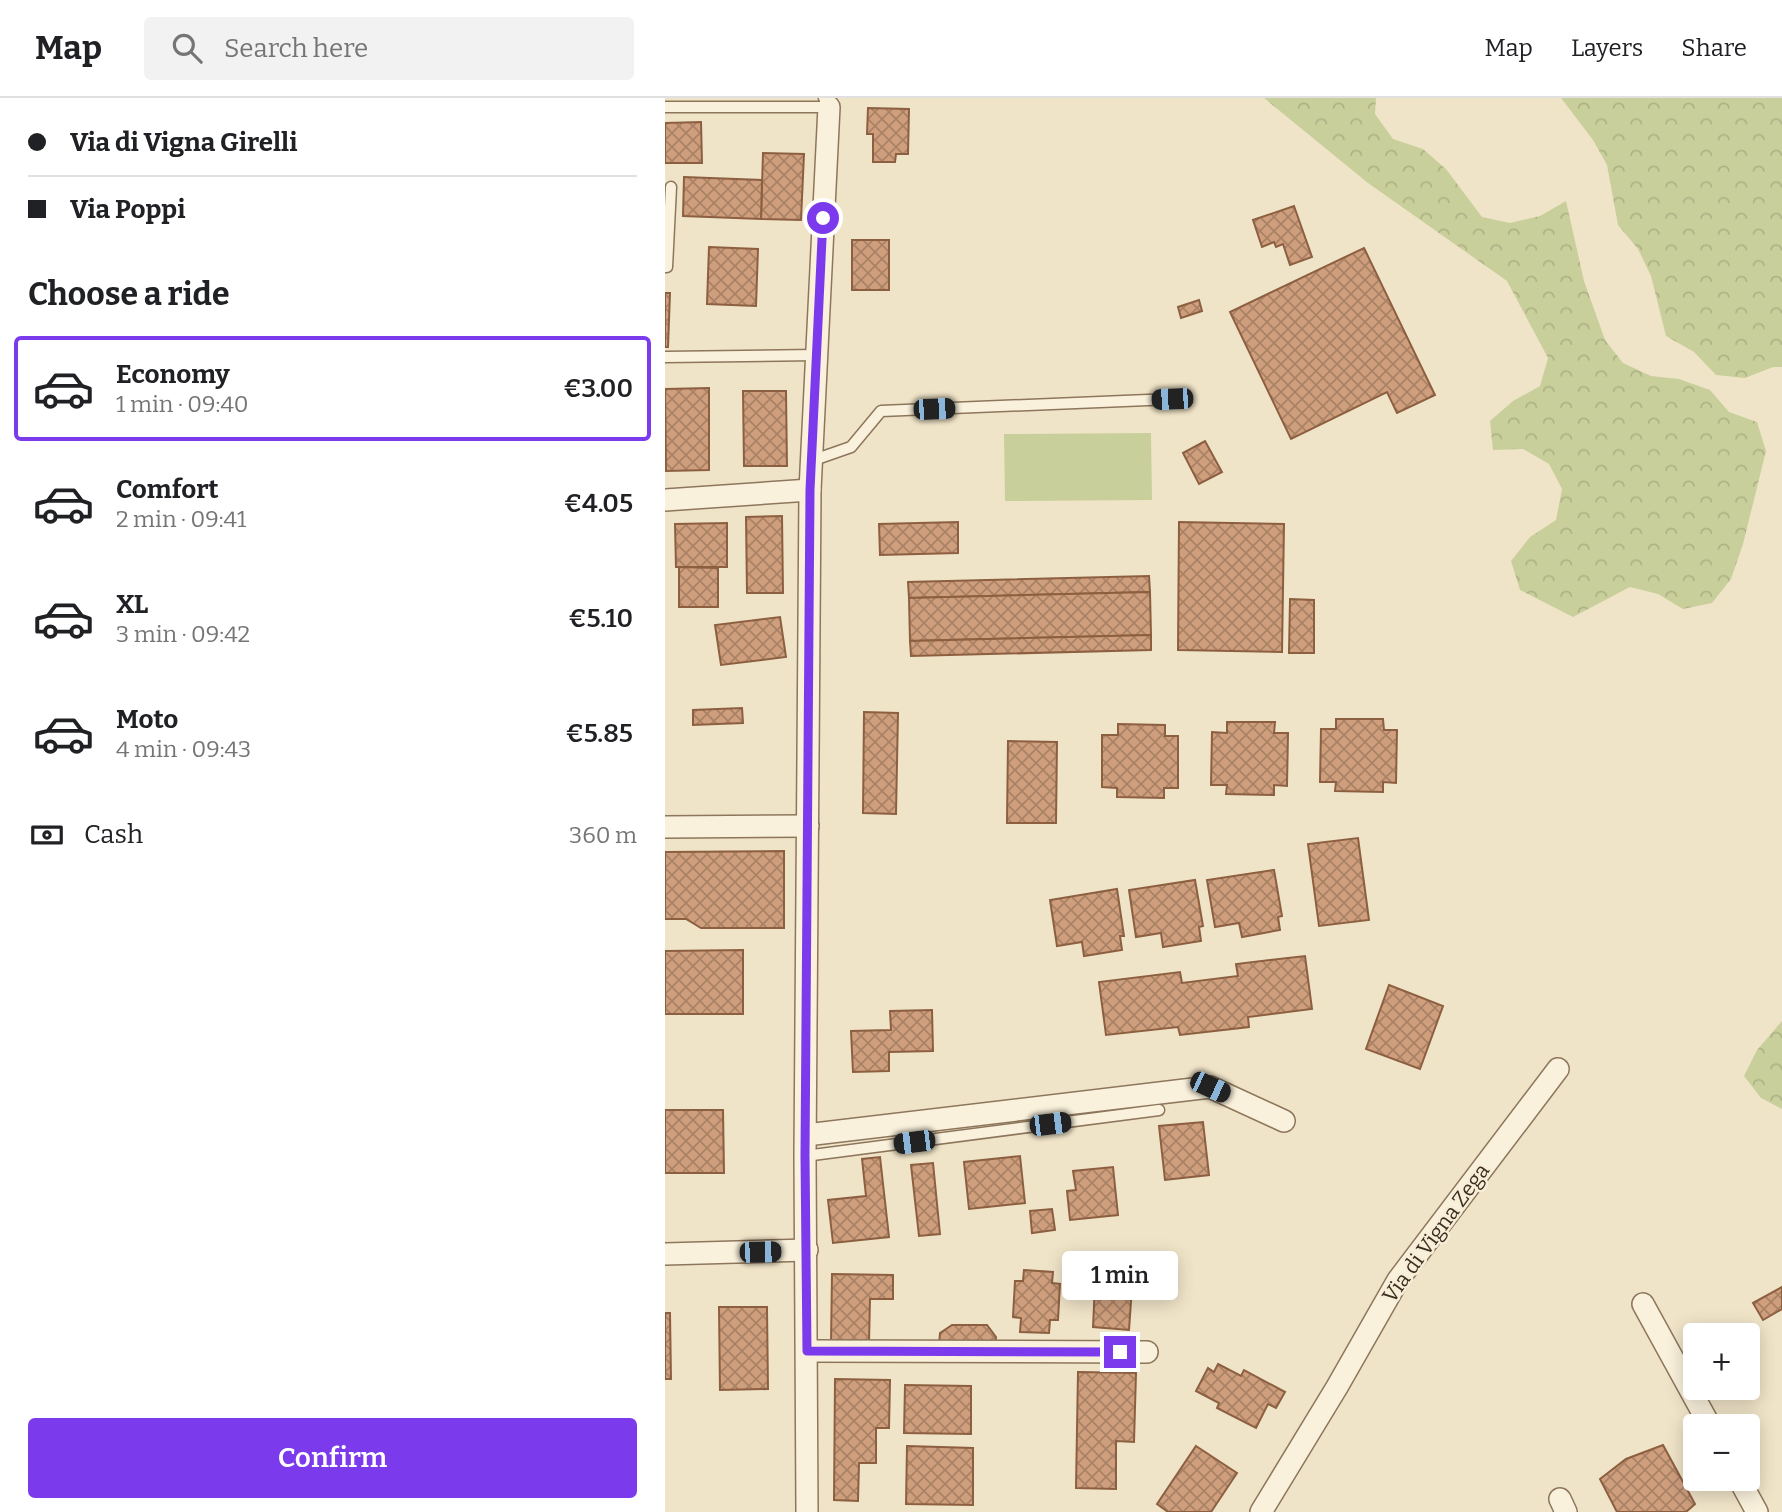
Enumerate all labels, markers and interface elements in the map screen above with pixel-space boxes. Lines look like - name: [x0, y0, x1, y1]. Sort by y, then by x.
- search box: [144, 17, 634, 80]
- text: Map: [35, 28, 102, 68]
- icon: search: [168, 29, 206, 67]
- text: Search here: [224, 33, 368, 64]
- text: Map: [1485, 34, 1533, 62]
- text: Layers: [1571, 34, 1643, 62]
- text: Share: [1681, 34, 1747, 62]
- text: Via di Vigna Girelli: [70, 127, 297, 158]
- text: Via Poppi: [70, 194, 185, 225]
- route start: [807, 202, 839, 234]
- text: Choose a ride: [28, 275, 229, 313]
- icon: car: [32, 357, 95, 420]
- text: Economy: [116, 359, 230, 390]
- text: €3.00: [563, 373, 633, 404]
- car: [1151, 388, 1194, 410]
- text: 1 min · 09:40: [116, 390, 249, 418]
- car: [913, 398, 956, 420]
- icon: car: [32, 472, 95, 535]
- text: Comfort: [116, 474, 219, 505]
- text: €4.05: [564, 488, 633, 519]
- text: 2 min · 09:41: [116, 505, 246, 533]
- icon: car: [32, 587, 95, 650]
- text: XL: [116, 589, 148, 620]
- text: €5.10: [568, 603, 633, 634]
- text: 3 min · 09:42: [116, 620, 250, 648]
- icon: car: [32, 702, 95, 765]
- text: Moto: [116, 704, 178, 735]
- text: €5.85: [566, 718, 633, 749]
- text: 4 min · 09:43: [116, 735, 251, 763]
- icon: cash: [28, 816, 66, 854]
- text: Cash: [84, 819, 143, 850]
- text: 360 m: [569, 821, 637, 849]
- car: [1187, 1069, 1234, 1105]
- car: [1028, 1111, 1073, 1137]
- car: [892, 1129, 937, 1155]
- street label: Via di Vigna Zega: [1377, 1158, 1496, 1308]
- car: [739, 1241, 782, 1263]
- callout: 1 min: [1062, 1250, 1178, 1300]
- text: 1 min: [1091, 1261, 1149, 1289]
- map controls: [1683, 1323, 1760, 1491]
- button: +: [1683, 1323, 1760, 1400]
- route end: [1104, 1336, 1136, 1368]
- button: −: [1683, 1414, 1760, 1491]
- button: Confirm: [28, 1418, 637, 1498]

